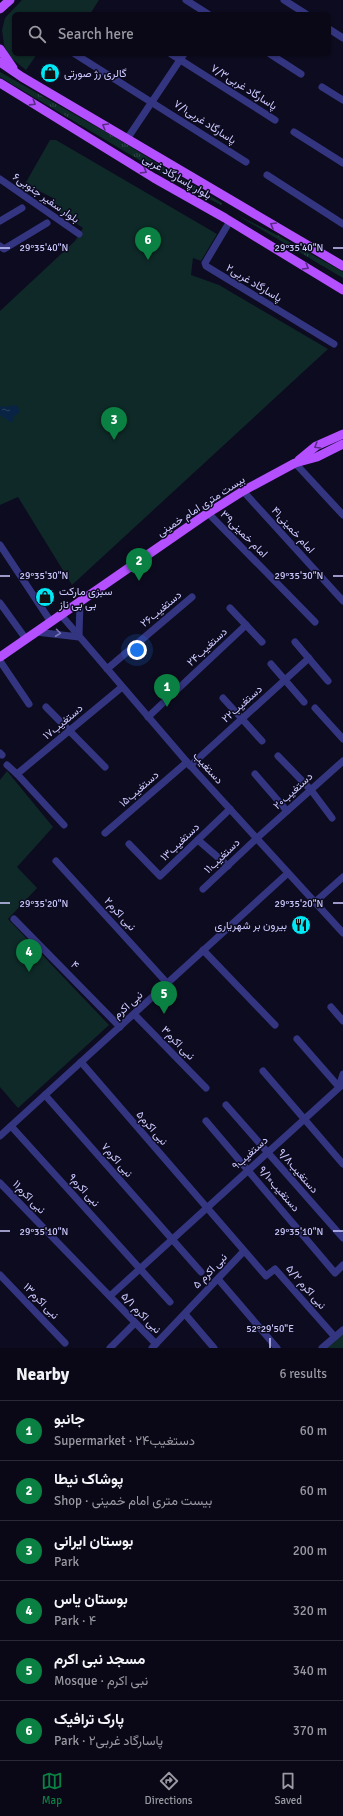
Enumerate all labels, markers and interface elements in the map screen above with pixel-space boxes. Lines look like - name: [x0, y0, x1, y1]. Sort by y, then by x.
- search box: [12, 12, 331, 56]
- icon: search: [26, 23, 48, 45]
- text: Search here: [58, 25, 134, 43]
- street label: پاسارگاد غربی۷/۳: [208, 61, 279, 113]
- shop icon: گالری رژ صورتی: [39, 62, 61, 84]
- place label: گالری رژ صورتی: [64, 67, 127, 80]
- street label: پاسارگاد غربی۷/۱: [171, 97, 239, 148]
- one-way arrow: [29, 99, 36, 106]
- one-way arrow: [102, 123, 109, 130]
- street label: بلوار پاسارگاد غربی: [140, 152, 214, 203]
- one-way arrow: [140, 167, 147, 174]
- street label: بلوار سفیر جنوبی۶: [10, 170, 82, 226]
- one-way arrow: [270, 223, 277, 230]
- pin: 6: [135, 227, 161, 260]
- text: 29°35'40"N: [20, 242, 68, 254]
- text: 29°35'40"N: [275, 242, 323, 254]
- street label: پاسارگاد غربی۲: [223, 261, 284, 306]
- one-way arrow: [302, 263, 309, 270]
- pin: 3: [101, 407, 127, 440]
- one-way arrow: [314, 442, 321, 449]
- street label: بیست متری امام خمینی: [155, 473, 248, 540]
- street label: امام خمینی۴۱: [268, 504, 317, 557]
- street label: امام خمینی۳۹: [217, 508, 270, 561]
- pin: 2: [126, 548, 152, 581]
- text: 29°35'30"N: [20, 570, 68, 582]
- text: 29°35'30"N: [275, 570, 323, 582]
- place label: سبزی مارکت بی بی ناز: [58, 585, 113, 611]
- shop icon: سبزی مارکت بی بی ناز: [34, 586, 56, 608]
- street label: دستغیب۲۶: [138, 588, 184, 630]
- street label: دستغیب۲۴: [184, 625, 230, 669]
- one-way arrow: [55, 629, 61, 638]
- your location: [127, 640, 147, 660]
- pin: 1: [154, 674, 180, 707]
- street label: دستغیب۲۲: [219, 682, 265, 726]
- street label: دستغیب۱۷: [40, 702, 86, 742]
- street label: دستغیب: [190, 749, 226, 787]
- street label: دستغیب۱۵: [117, 768, 161, 810]
- street label: دستغیب۲۰: [271, 770, 315, 812]
- street label: دستغیب۱۳: [158, 820, 202, 864]
- street label: دستغیب۱۱: [201, 836, 243, 876]
- street label: نبی اکرم۲: [101, 895, 138, 934]
- text: 29°35'20"N: [20, 898, 68, 910]
- text: 29°35'20"N: [275, 898, 323, 910]
- restaurant icon: بیرون بر شهریاری: [290, 914, 312, 936]
- place label: بیرون بر شهریاری: [214, 919, 287, 932]
- pin: 4: [16, 939, 42, 972]
- street label: ۴: [68, 958, 82, 972]
- pin: 5: [151, 981, 177, 1014]
- street label: نبی اکرم: [111, 988, 146, 1022]
- street label: نبی اکرم۳: [158, 1023, 197, 1063]
- street label: نبی اکرم۵: [133, 1108, 170, 1149]
- street label: دستغیب۹: [229, 1134, 271, 1172]
- street label: نبی اکرم۷: [98, 1140, 135, 1181]
- street label: دستغیب۹/۸: [275, 1146, 321, 1196]
- street label: دستغیب۹/۱۰: [256, 1164, 302, 1214]
- street label: نبی اکرم۹: [65, 1171, 102, 1210]
- street label: نبی اکرم۱۱: [9, 1178, 48, 1217]
- text: 29°35'10"N: [20, 1226, 68, 1238]
- text: 29°35'10"N: [275, 1226, 323, 1238]
- street label: نبی اکرم ۵: [190, 1251, 231, 1292]
- street label: نبی اکرم ۵/۲: [283, 1262, 329, 1312]
- street label: نبی اکرم۱۳: [20, 1280, 61, 1323]
- street label: نبی اکرم ۵/۱: [118, 1290, 164, 1337]
- text: 52°29'50"E: [246, 1323, 294, 1335]
- text: Nearby: [16, 1364, 69, 1385]
- text: 6 results: [279, 1366, 327, 1382]
- text: جانبو: [54, 1410, 85, 1428]
- text: 1: [25, 1423, 33, 1439]
- text: 60 m: [300, 1423, 327, 1439]
- text: Supermarket · دستغیب۲۴: [54, 1433, 195, 1449]
- text: پوشاک نیطا: [54, 1470, 123, 1488]
- text: 2: [25, 1483, 33, 1499]
- text: 60 m: [300, 1483, 327, 1499]
- text: Shop · بیست متری امام خمینی: [54, 1493, 212, 1509]
- text: بوستان ایرانی: [54, 1532, 133, 1550]
- text: 3: [25, 1543, 33, 1559]
- text: 200 m: [293, 1543, 327, 1559]
- text: Park: [54, 1554, 79, 1570]
- text: بوستان یاس: [54, 1590, 128, 1608]
- text: 4: [25, 1603, 33, 1619]
- text: 320 m: [293, 1603, 327, 1619]
- text: Park · ۴: [54, 1613, 96, 1629]
- text: مسجد نبی اکرم: [54, 1650, 145, 1668]
- text: 5: [25, 1663, 33, 1679]
- text: 340 m: [293, 1663, 327, 1679]
- text: Mosque · نبی اکرم: [54, 1673, 148, 1689]
- text: پارک ترافیک: [54, 1710, 124, 1728]
- text: 6: [25, 1723, 33, 1739]
- text: 370 m: [293, 1723, 327, 1739]
- text: Park · پاسارگاد غربی۲: [54, 1733, 163, 1749]
- tab: Map: [41, 1770, 63, 1807]
- tab: Directions: [145, 1770, 193, 1807]
- tab: Saved: [274, 1770, 302, 1807]

